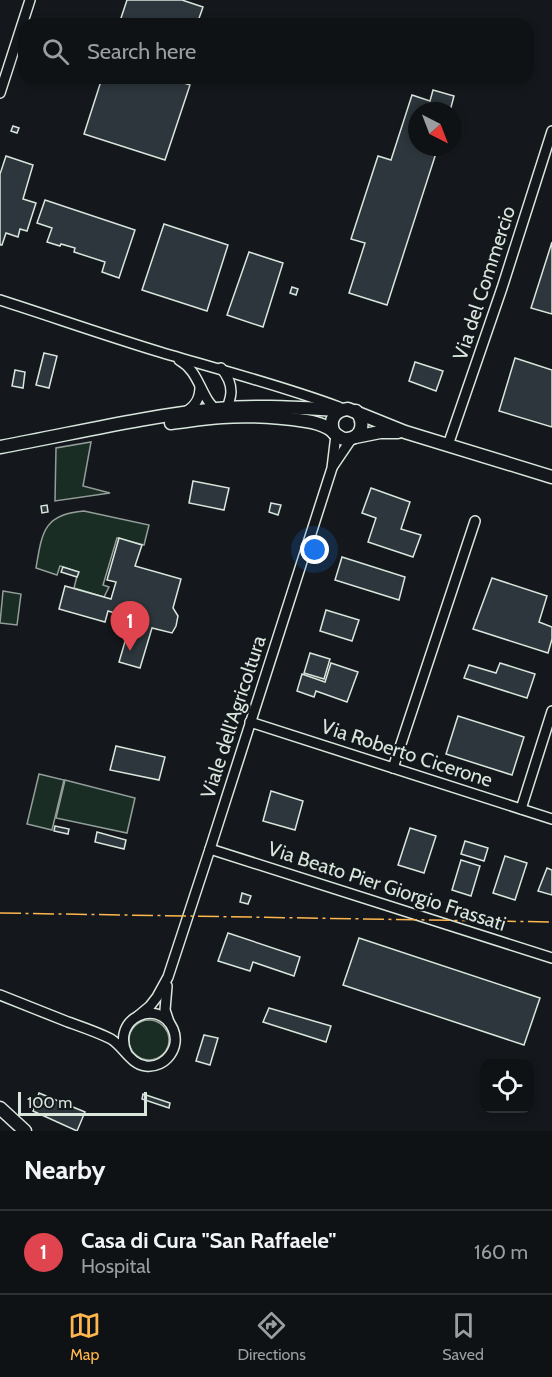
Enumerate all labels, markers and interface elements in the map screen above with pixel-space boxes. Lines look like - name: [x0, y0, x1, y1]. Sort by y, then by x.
- search box: [18, 18, 534, 84]
- icon: search: [39, 35, 72, 68]
- text: Search here: [87, 38, 196, 65]
- north arrow: [408, 102, 462, 156]
- street label: Via del Commercio: [448, 203, 520, 363]
- your location: [300, 535, 329, 564]
- pin: 1: [110, 602, 150, 651]
- street label: Viale dell'Agricoltura: [195, 632, 271, 801]
- street label: Via Roberto Cicerone: [318, 714, 496, 792]
- street label: Via Beato Pier Giorgio Frassati: [265, 836, 509, 936]
- map controls: [480, 1059, 534, 1113]
- button: locate: [480, 1059, 534, 1113]
- scale bar: [18, 1089, 147, 1116]
- text: 100 m: [27, 1093, 72, 1112]
- text: Nearby: [24, 1154, 105, 1186]
- text: Casa di Cura "San Raffaele": [81, 1227, 336, 1254]
- text: 1: [40, 1240, 47, 1264]
- text: 160 m: [474, 1240, 528, 1264]
- text: Hospital: [81, 1254, 151, 1278]
- tab: Map: [68, 1309, 101, 1364]
- tab: Directions: [238, 1309, 306, 1364]
- tab: Saved: [442, 1309, 484, 1364]

